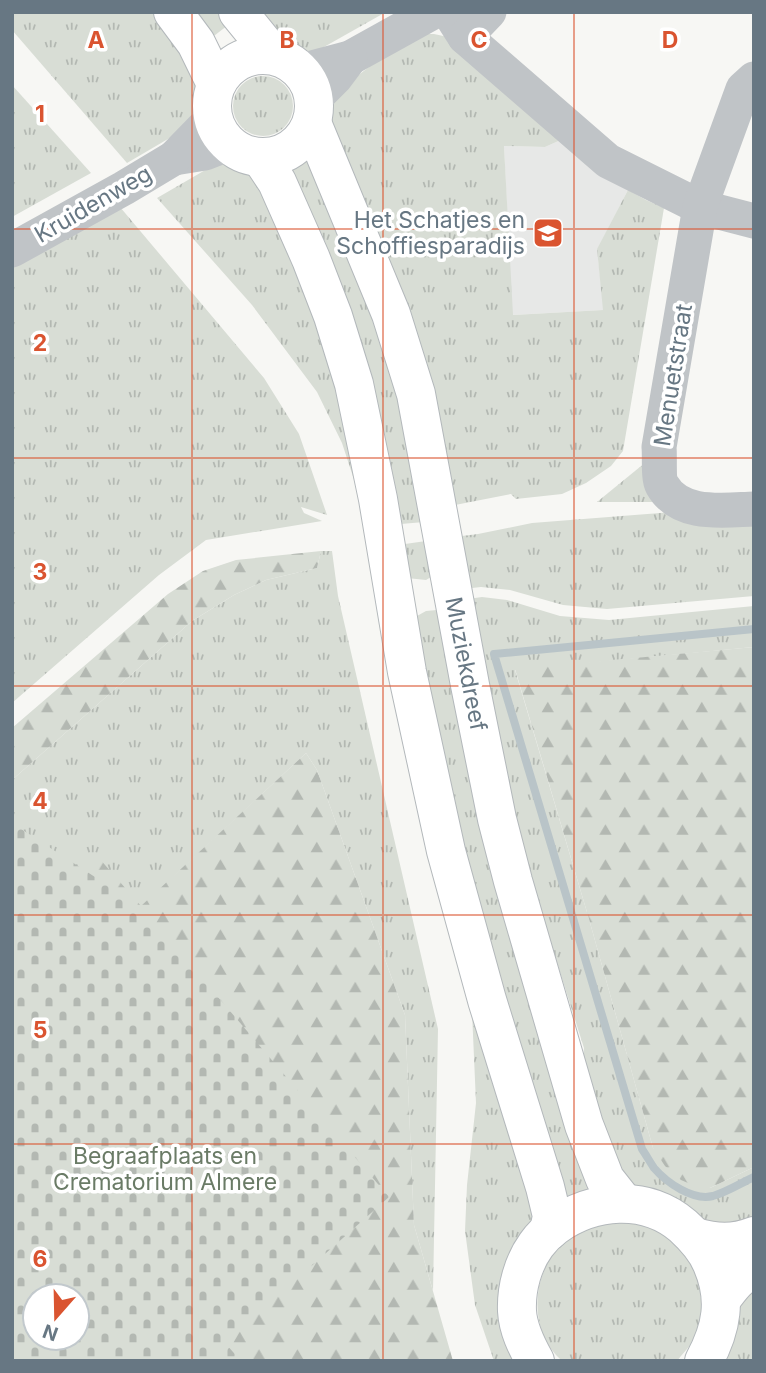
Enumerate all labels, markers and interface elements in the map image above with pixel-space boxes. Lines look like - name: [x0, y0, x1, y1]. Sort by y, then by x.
- text: A: [87, 26, 105, 54]
- text: B: [279, 26, 295, 54]
- text: C: [470, 26, 488, 54]
- text: D: [662, 26, 678, 54]
- text: 1: [35, 100, 45, 128]
- street label: Kruidenweg: [30, 159, 156, 249]
- place label: Het Schatjes en Schoffiesparadijs: [336, 206, 525, 260]
- school or university icon: Het Schatjes en Schoffiesparadijs: [531, 216, 565, 250]
- street label: Menuetstraat: [648, 301, 698, 448]
- text: 2: [33, 329, 47, 357]
- text: 3: [33, 558, 47, 586]
- street label: Muziekdreef: [439, 595, 493, 734]
- text: 4: [32, 787, 48, 815]
- text: 5: [33, 1016, 47, 1044]
- park label: Begraafplaats en Crematorium Almere: [53, 1142, 277, 1196]
- text: 6: [33, 1245, 47, 1273]
- north arrow: [21, 1282, 91, 1352]
- text: N: [40, 1319, 61, 1346]

